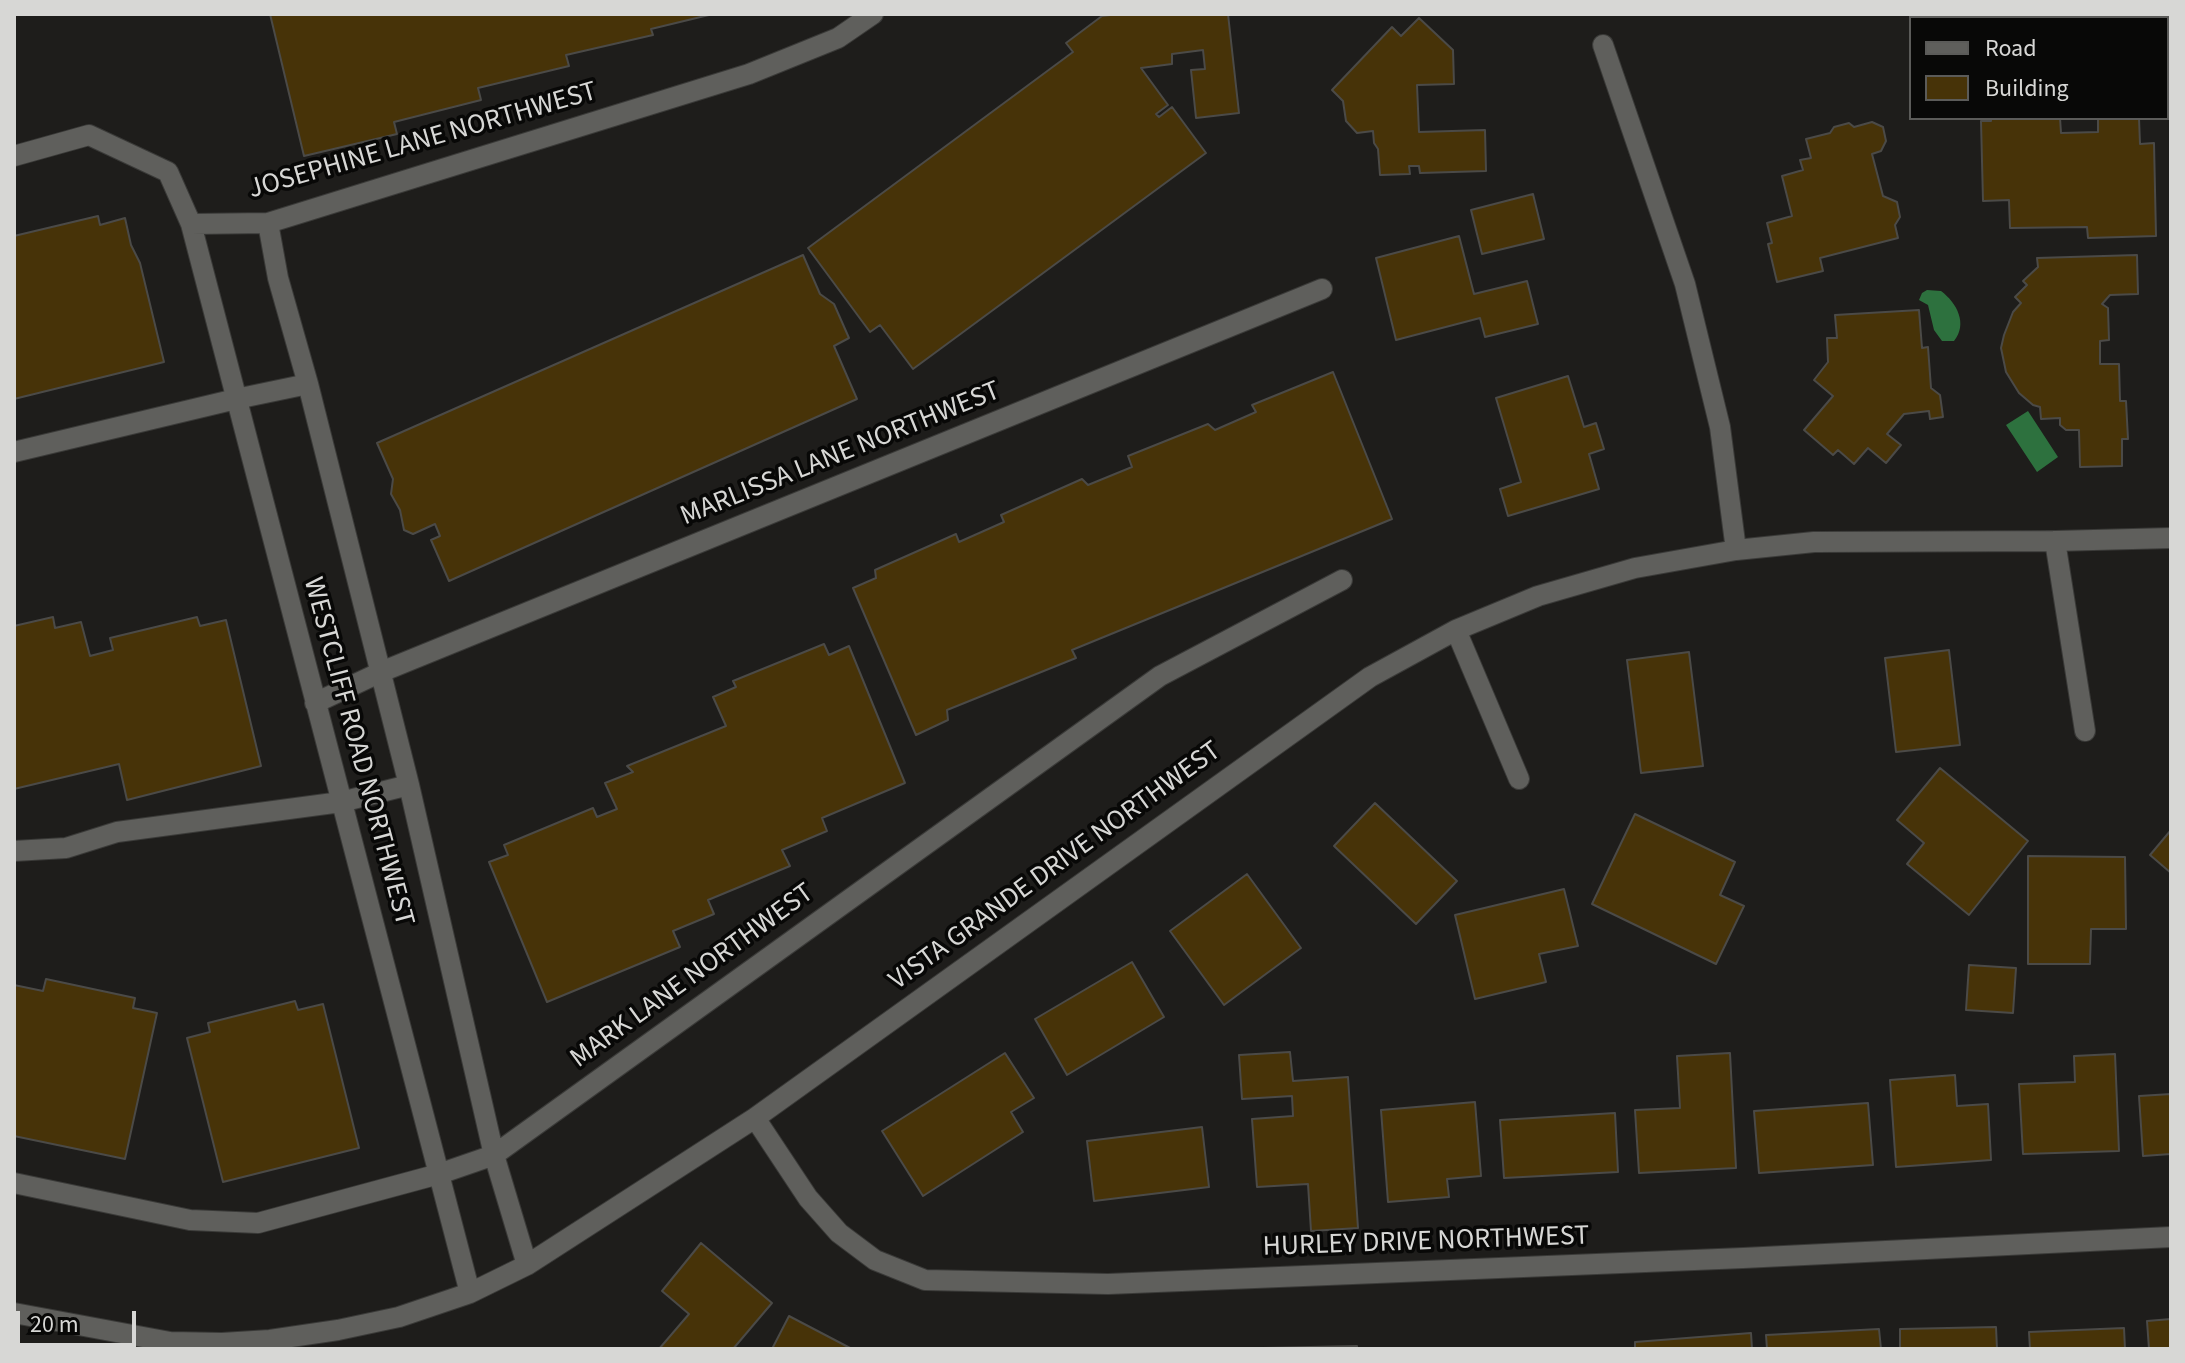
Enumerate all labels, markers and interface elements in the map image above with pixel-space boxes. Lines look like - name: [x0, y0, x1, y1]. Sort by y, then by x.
- legend: [1909, 16, 2169, 120]
- text: Road: [1985, 31, 2037, 66]
- text: Building: [1985, 71, 2069, 106]
- street label: JOSEPHINE LANE NORTHWEST: [245, 76, 601, 208]
- street label: MARLISSA LANE NORTHWEST: [676, 375, 1006, 535]
- street label: WESTCLIFF ROAD NORTHWEST: [294, 574, 420, 930]
- street label: VISTA GRANDE DRIVE NORTHWEST: [884, 735, 1228, 999]
- street label: MARK LANE NORTHWEST: [565, 877, 821, 1077]
- street label: HURLEY DRIVE NORTHWEST: [1262, 1221, 1590, 1265]
- scale bar: [20, 1295, 140, 1345]
- text: 20 m: [30, 1307, 79, 1342]

